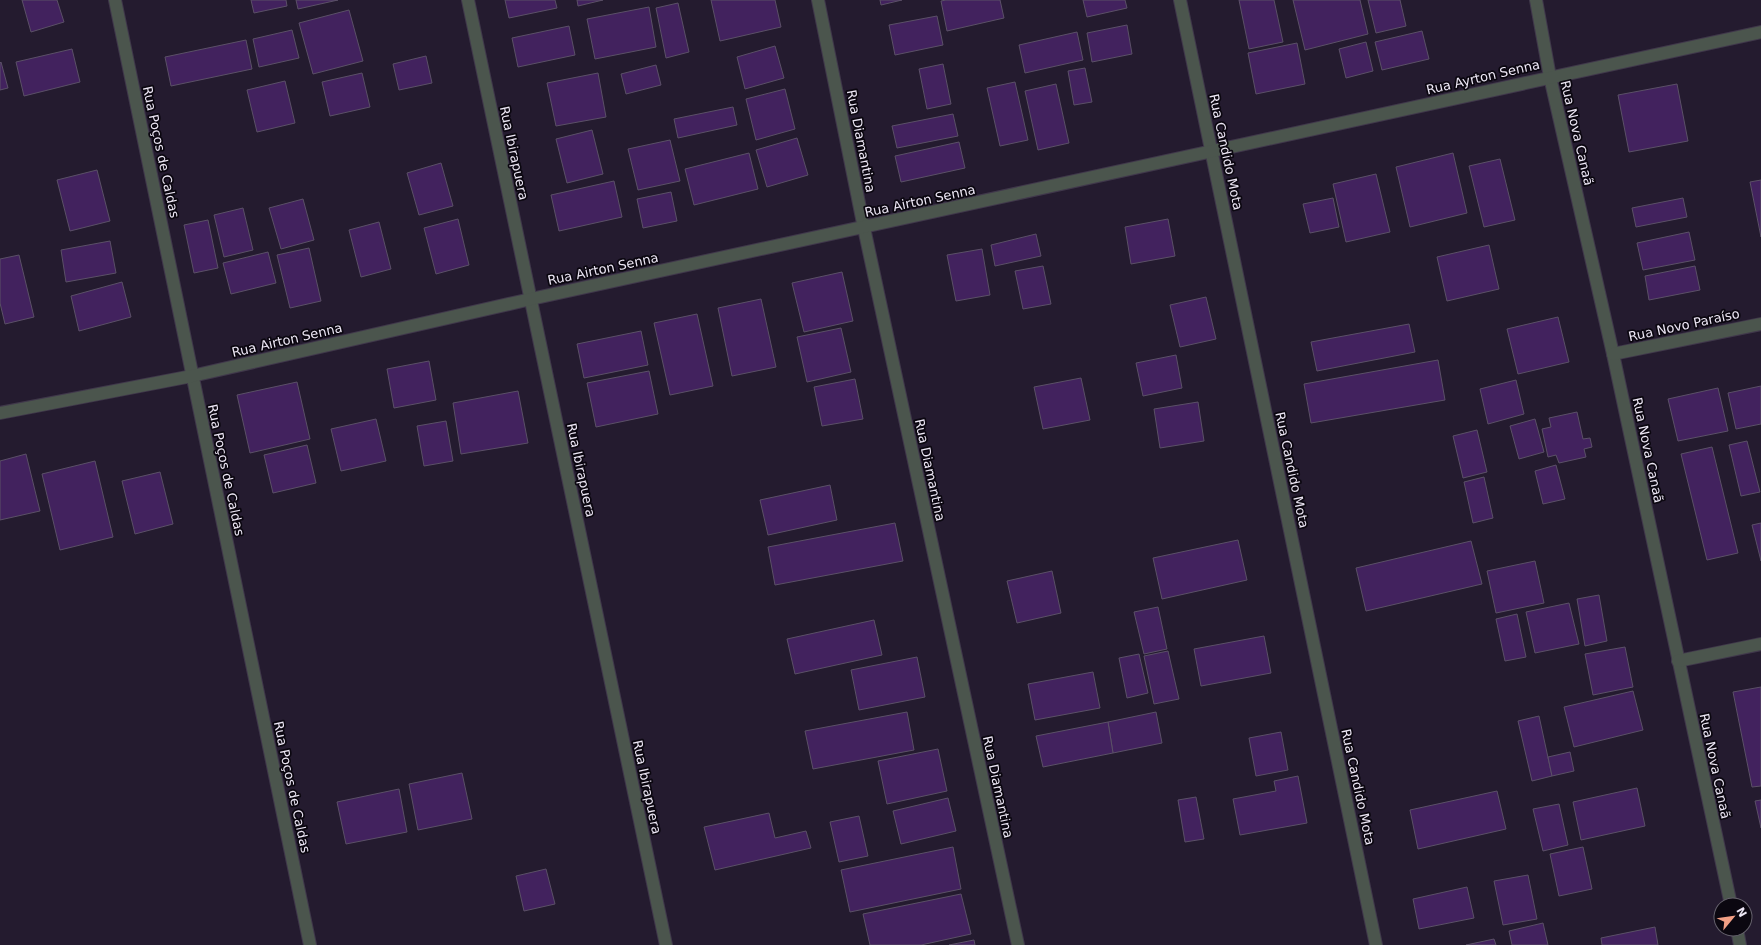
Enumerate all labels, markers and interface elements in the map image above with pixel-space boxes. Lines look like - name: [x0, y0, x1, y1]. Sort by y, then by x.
- street label: Rua Ayrton Senna: [1425, 57, 1541, 97]
- street label: Rua Nova Canaã: [1558, 79, 1596, 187]
- street label: Rua Poços de Caldas: [140, 85, 182, 219]
- street label: Rua Diamantina: [844, 88, 878, 194]
- street label: Rua Candido Mota: [1206, 92, 1246, 212]
- street label: Rua Ibirapuera: [497, 105, 531, 201]
- street label: Rua Airton Senna: [863, 182, 977, 220]
- street label: Rua Airton Senna: [546, 250, 660, 288]
- street label: Rua Novo Paraíso: [1627, 306, 1741, 344]
- street label: Rua Airton Senna: [230, 320, 344, 360]
- street label: Rua Nova Canaã: [1629, 396, 1667, 504]
- street label: Rua Poços de Caldas: [205, 403, 247, 537]
- street label: Rua Candido Mota: [1272, 410, 1312, 530]
- street label: Rua Diamantina: [912, 417, 948, 523]
- street label: Rua Ibirapuera: [564, 422, 598, 518]
- street label: Rua Nova Canaã: [1696, 712, 1734, 820]
- street label: Rua Poços de Caldas: [271, 720, 313, 854]
- street label: Rua Candido Mota: [1338, 727, 1378, 847]
- street label: Rua Diamantina: [980, 734, 1016, 840]
- street label: Rua Ibirapuera: [630, 739, 664, 835]
- north arrow: [1713, 897, 1753, 937]
- text: N: [1733, 905, 1749, 920]

